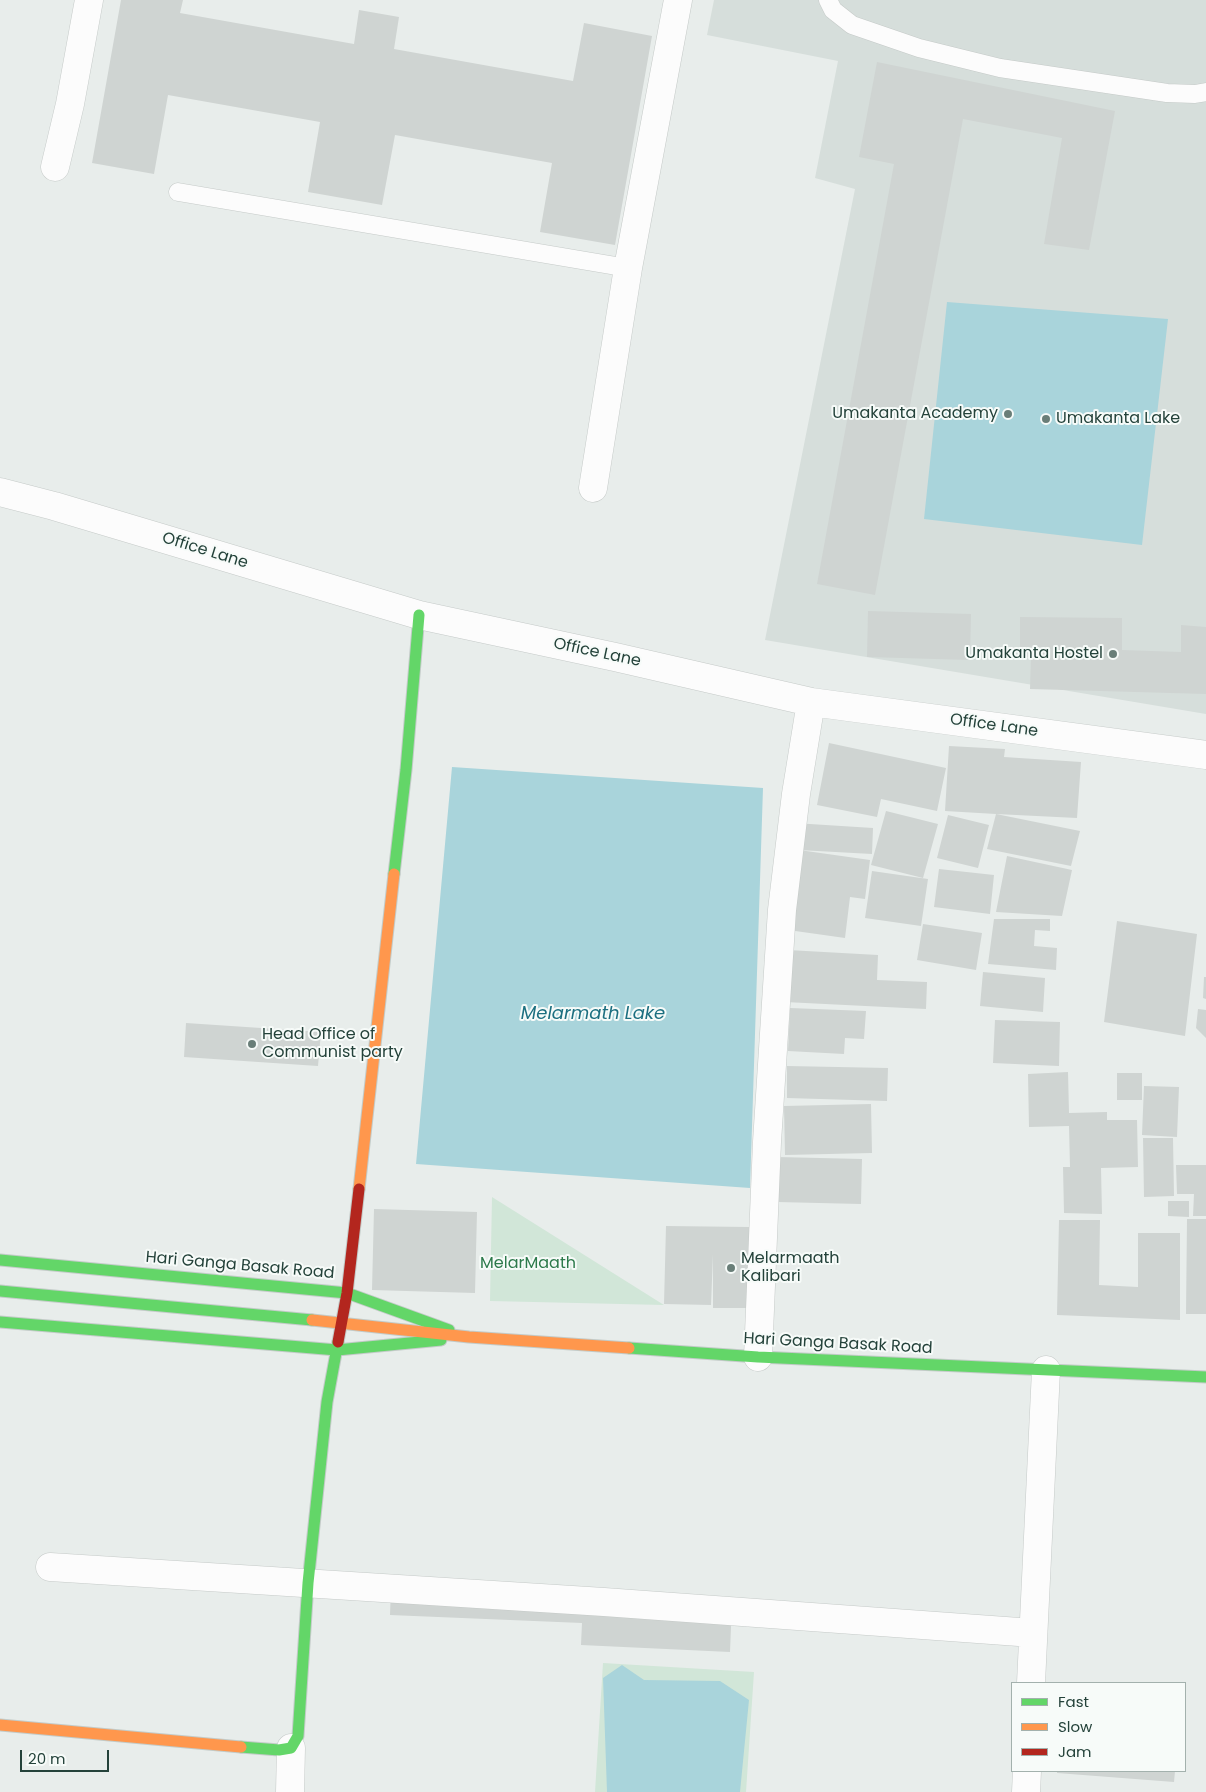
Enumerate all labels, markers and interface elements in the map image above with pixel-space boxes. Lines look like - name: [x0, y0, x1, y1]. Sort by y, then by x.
- place label: Umakanta Academy: [832, 404, 998, 424]
- marker: Umakanta Academy: [1002, 408, 1014, 420]
- place label: Umakanta Lake: [1056, 409, 1180, 429]
- marker: Umakanta Lake: [1040, 413, 1052, 425]
- street label: Office Lane: [160, 529, 250, 573]
- street label: Office Lane: [552, 634, 642, 672]
- place label: Umakanta Hostel: [965, 644, 1103, 664]
- marker: Umakanta Hostel: [1107, 648, 1119, 660]
- street label: Office Lane: [949, 710, 1039, 742]
- water label: Melarmath Lake: [521, 1003, 665, 1025]
- place label: Head Office of Communist party: [262, 1025, 403, 1063]
- marker: Head Office of Communist party: [246, 1038, 258, 1050]
- street label: Hari Ganga Basak Road: [145, 1248, 335, 1284]
- place label: Melarmaath Kalibari: [741, 1249, 840, 1287]
- park label: MelarMaath: [480, 1254, 576, 1274]
- marker: Melarmaath Kalibari: [725, 1262, 737, 1274]
- street label: Hari Ganga Basak Road: [743, 1329, 933, 1359]
- legend: [1011, 1682, 1186, 1772]
- text: Fast: [1058, 1691, 1089, 1712]
- text: Slow: [1058, 1716, 1092, 1737]
- scale bar: [22, 1740, 111, 1772]
- text: Jam: [1058, 1741, 1092, 1762]
- text: 20 m: [28, 1748, 66, 1769]

